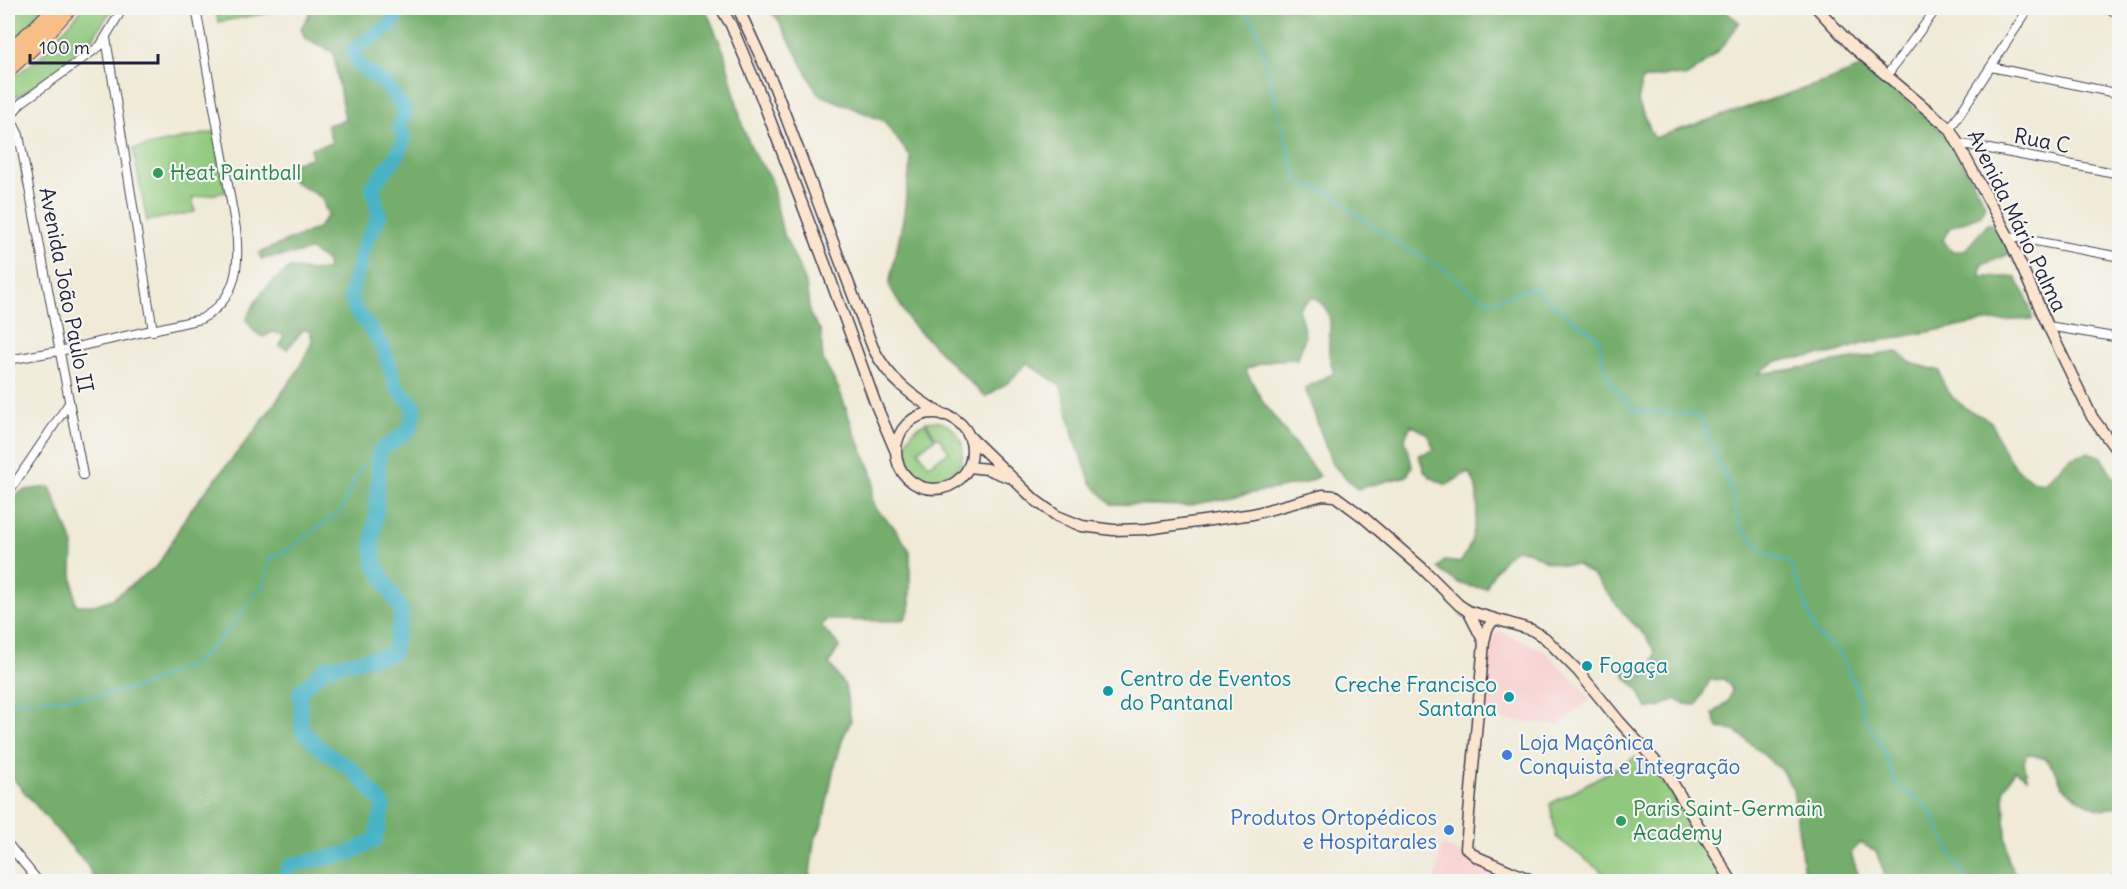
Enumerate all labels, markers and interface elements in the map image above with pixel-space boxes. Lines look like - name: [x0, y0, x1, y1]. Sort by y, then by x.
- scale bar: [30, 27, 158, 65]
- text: 100 m: [39, 36, 90, 59]
- street label: Rua C: [2012, 122, 2072, 159]
- street label: Avenida Mário Palma: [1962, 125, 2073, 316]
- place label: Heat Paintball: [170, 159, 301, 186]
- marker: Heat Paintball: [151, 166, 165, 180]
- street label: Avenida João Paulo II: [33, 185, 100, 395]
- place label: Fogaça: [1599, 652, 1668, 679]
- marker: Fogaça: [1580, 659, 1594, 673]
- place label: Centro de Eventos do Pantanal: [1120, 665, 1291, 716]
- place label: Creche Francisco Santana: [1334, 671, 1497, 722]
- marker: Centro de Eventos do Pantanal: [1101, 684, 1115, 698]
- marker: Creche Francisco Santana: [1502, 690, 1516, 704]
- place label: Loja Maçônica Conquista e Integração: [1519, 729, 1740, 780]
- marker: Loja Maçônica Conquista e Integração: [1500, 748, 1514, 762]
- place label: Paris Saint-Germain Academy: [1633, 795, 1823, 846]
- place label: Produtos Ortopédicos e Hospitarales: [1230, 804, 1437, 855]
- marker: Paris Saint-Germain Academy: [1614, 814, 1628, 828]
- marker: Produtos Ortopédicos e Hospitarales: [1442, 823, 1456, 837]

